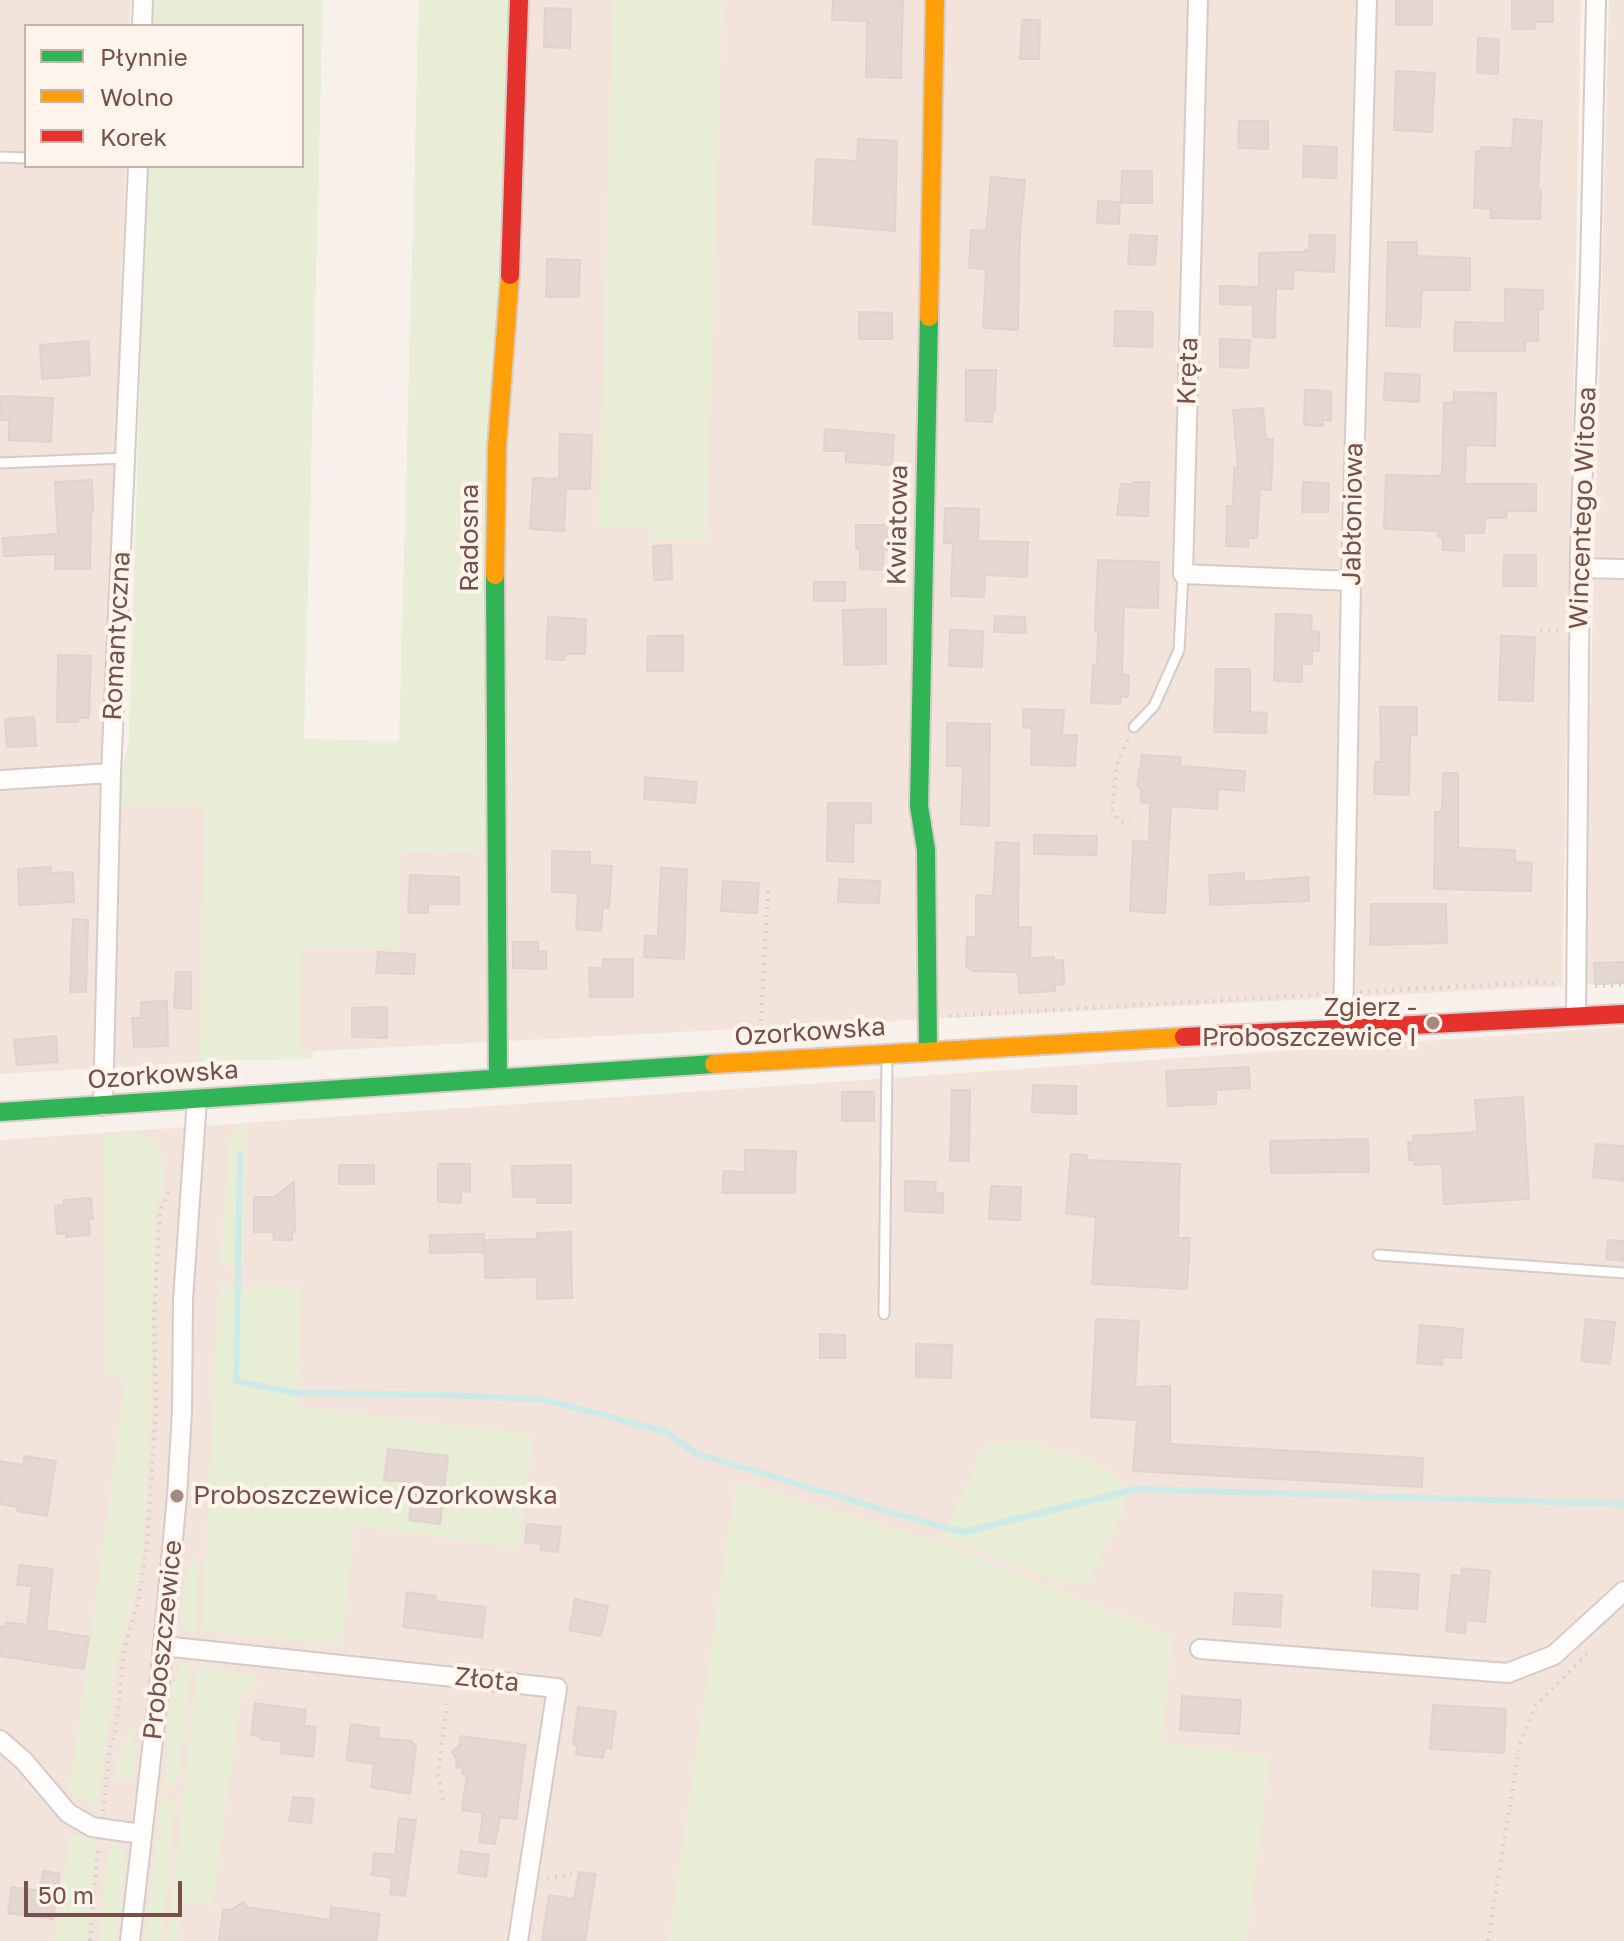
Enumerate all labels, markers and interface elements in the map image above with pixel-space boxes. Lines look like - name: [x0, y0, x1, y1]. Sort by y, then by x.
- legend: [24, 24, 304, 168]
- text: Płynnie: [100, 42, 188, 71]
- text: Wolno: [100, 82, 173, 111]
- text: Korek: [100, 122, 167, 151]
- street label: Kręta: [1171, 336, 1205, 406]
- street label: Wincentego Witosa: [1563, 386, 1603, 630]
- street label: Jabłoniowa: [1336, 442, 1370, 586]
- street label: Kwiatowa: [881, 464, 915, 586]
- street label: Radosna: [454, 484, 486, 592]
- street label: Romantyczna: [97, 551, 137, 721]
- place label: Zgierz - Proboszczewice I: [1202, 992, 1417, 1054]
- street label: Ozorkowska: [733, 1011, 887, 1053]
- marker: Zgierz - Proboszczewice I: [1424, 1014, 1442, 1032]
- street label: Ozorkowska: [86, 1054, 240, 1096]
- place label: Proboszczewice/Ozorkowska: [193, 1480, 558, 1512]
- marker: Proboszczewice/Ozorkowska: [168, 1487, 186, 1505]
- street label: Proboszczewice: [137, 1539, 189, 1741]
- street label: Złota: [453, 1661, 521, 1699]
- scale bar: [28, 1865, 186, 1915]
- text: 50 m: [38, 1880, 94, 1909]

